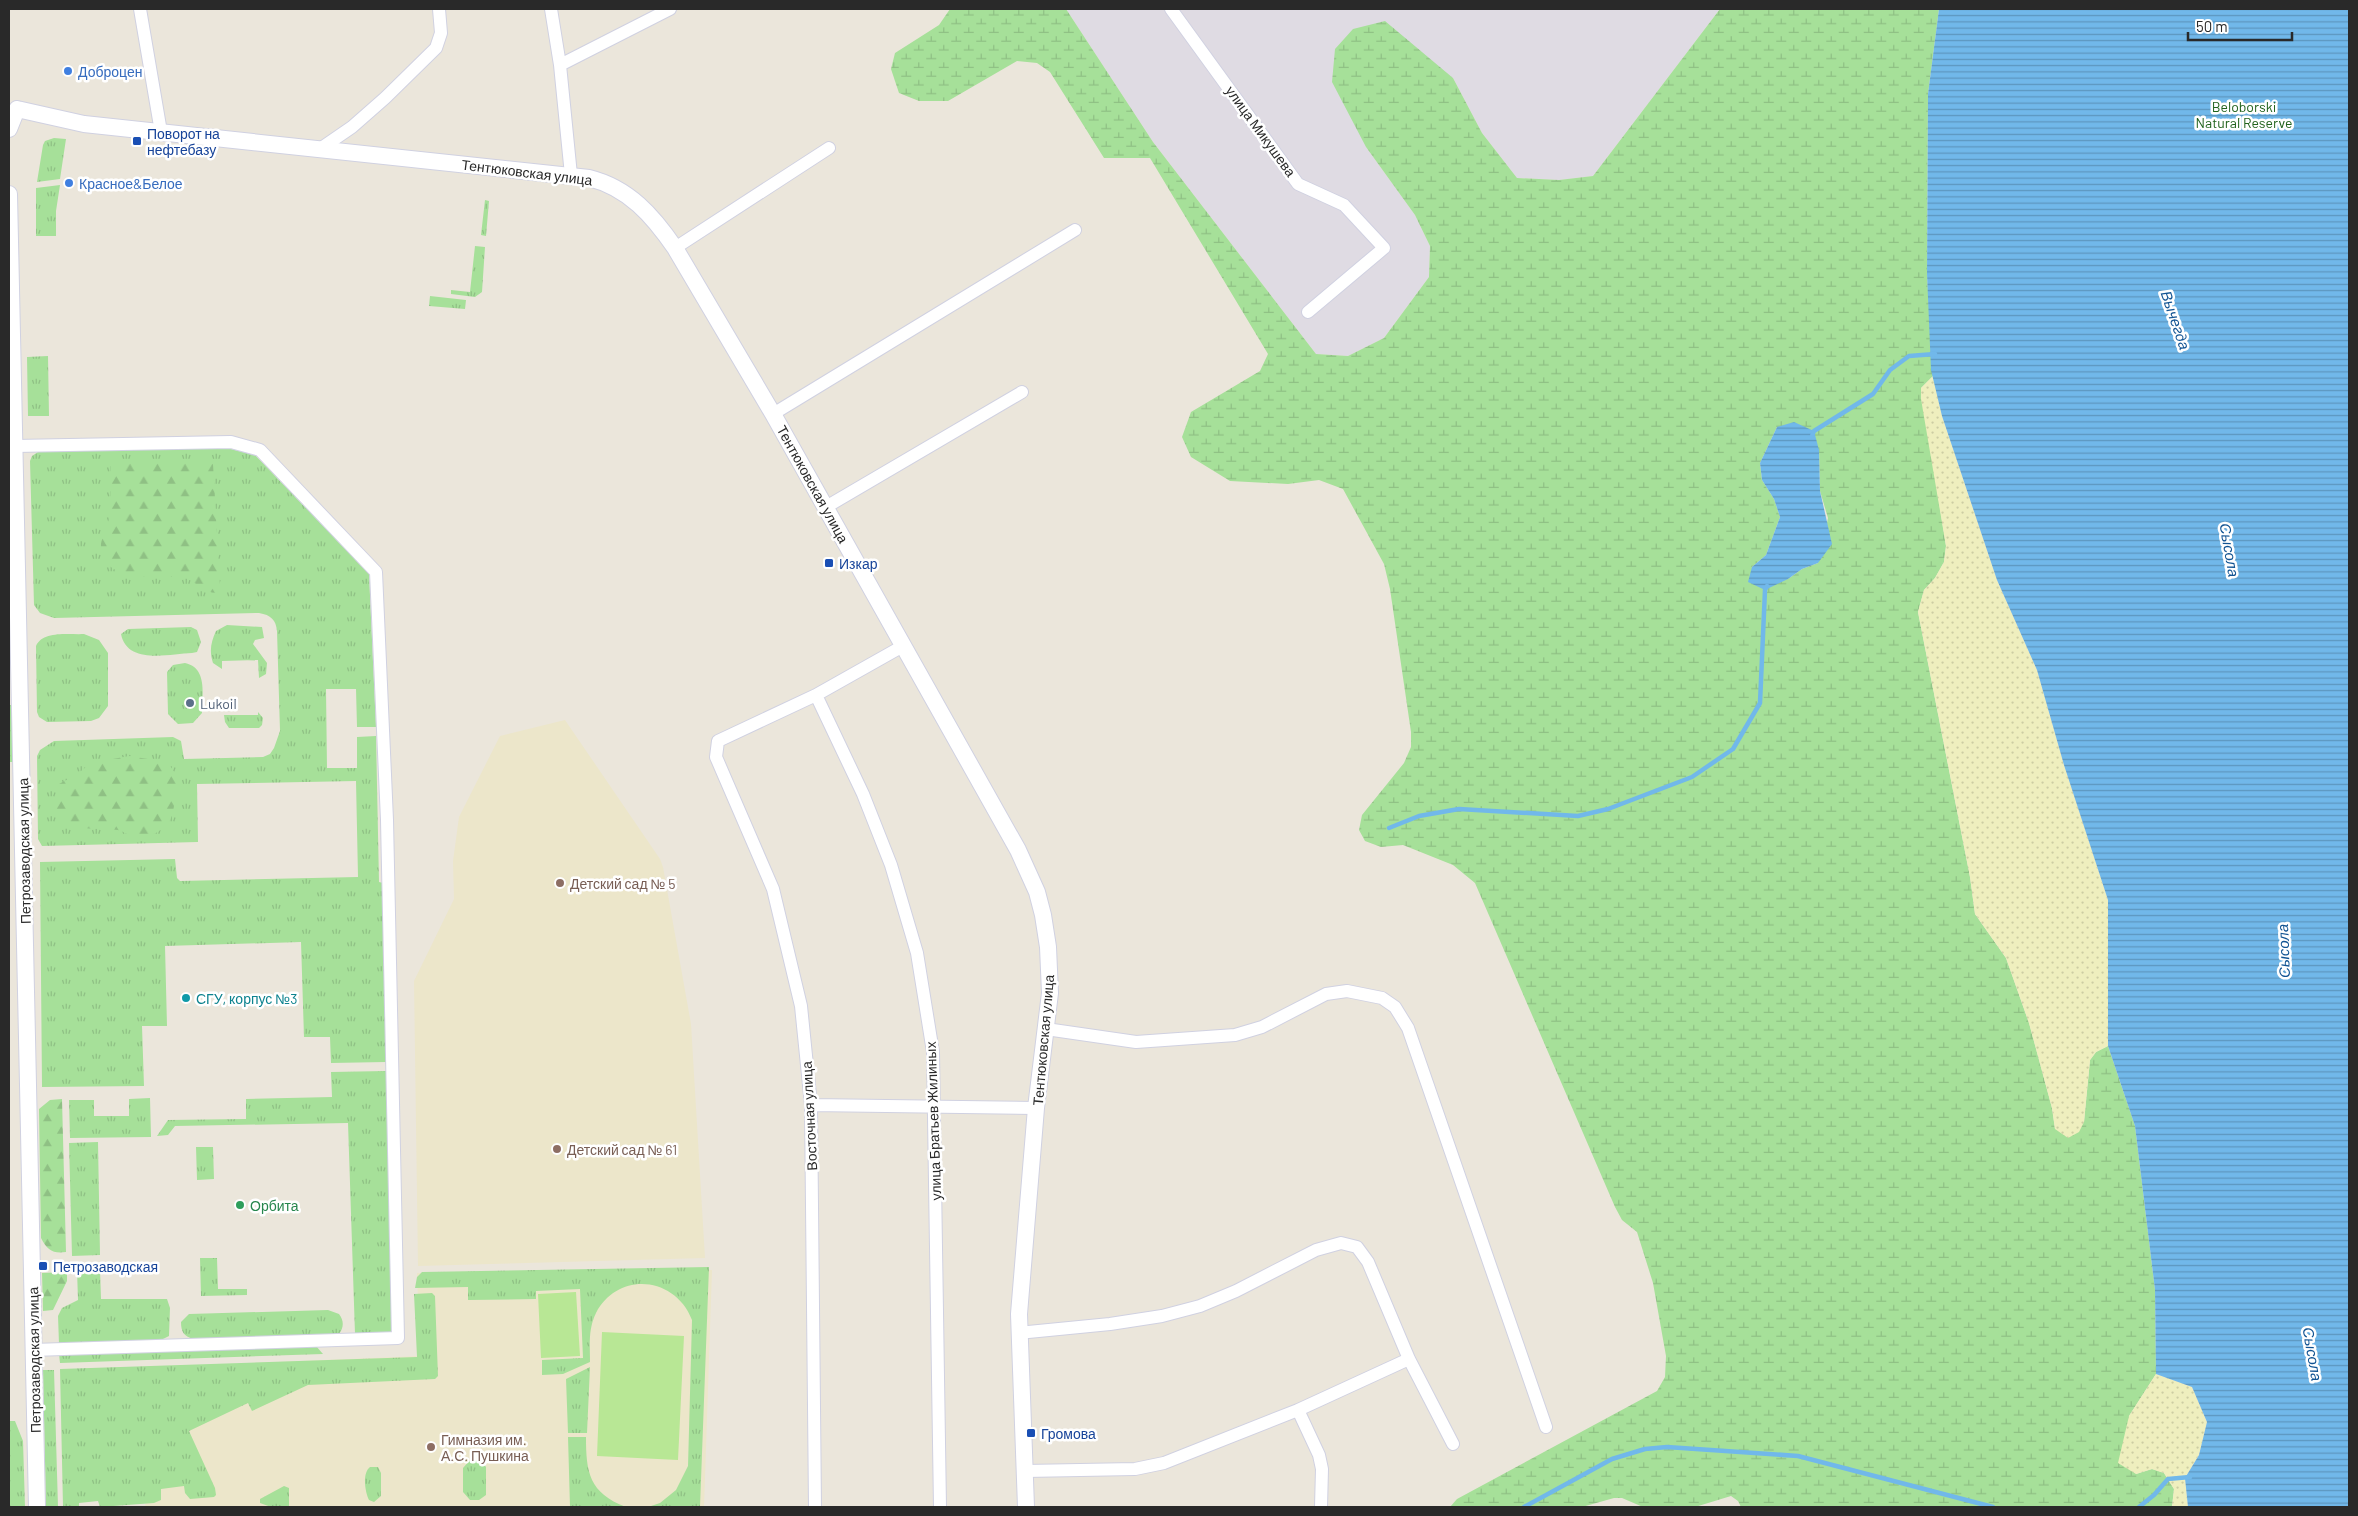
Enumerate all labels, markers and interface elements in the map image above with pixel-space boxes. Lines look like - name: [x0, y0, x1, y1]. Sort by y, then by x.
- scale bar: [2188, 10, 2292, 42]
- text: 50 m: [2196, 17, 2228, 35]
- place label: Доброцен: [78, 63, 142, 80]
- marker: Доброцен: [62, 65, 74, 77]
- street label: улица Микушева: [1222, 82, 1300, 180]
- park label: Beloborski Natural Reserve: [2196, 98, 2292, 131]
- place label: Поворот на нефтебазу: [147, 125, 220, 158]
- marker: Поворот на нефтебазу: [131, 135, 143, 147]
- street label: Тентюковская улица: [461, 156, 594, 188]
- place label: Красное&Белое: [79, 175, 183, 192]
- marker: Красное&Белое: [63, 177, 75, 189]
- water label: Вычегда: [2158, 288, 2194, 352]
- street label: Тентюковская улица: [774, 422, 852, 546]
- water label: Сысола: [2216, 522, 2244, 578]
- place label: Изкар: [839, 555, 878, 572]
- marker: Изкар: [823, 557, 835, 569]
- place label: Lukoil: [200, 695, 237, 712]
- marker: Lukoil: [184, 697, 196, 709]
- street label: Петрозаводская улица: [14, 777, 34, 924]
- place label: Детский сад № 5: [570, 875, 675, 892]
- marker: Детский сад № 5: [554, 877, 566, 889]
- water label: Сысола: [2273, 924, 2293, 978]
- street label: Тентюковская улица: [1029, 973, 1057, 1106]
- place label: СГУ, корпус №3: [196, 990, 297, 1007]
- marker: СГУ, корпус №3: [180, 992, 192, 1004]
- street label: улица Братьев Жилиных: [922, 1041, 944, 1201]
- street label: Восточная улица: [798, 1061, 820, 1171]
- place label: Детский сад № 61: [567, 1141, 677, 1158]
- marker: Детский сад № 61: [551, 1143, 563, 1155]
- place label: Орбита: [250, 1197, 299, 1214]
- marker: Орбита: [234, 1199, 246, 1211]
- place label: Петрозаводская: [53, 1258, 158, 1275]
- marker: Петрозаводская: [37, 1260, 49, 1272]
- street label: Петрозаводская улица: [24, 1286, 44, 1433]
- water label: Сысола: [2299, 1326, 2327, 1382]
- place label: Громова: [1041, 1425, 1096, 1442]
- marker: Громова: [1025, 1427, 1037, 1439]
- place label: Гимназия им. А.С. Пушкина: [441, 1431, 529, 1464]
- marker: Гимназия им. А.С. Пушкина: [425, 1441, 437, 1453]

